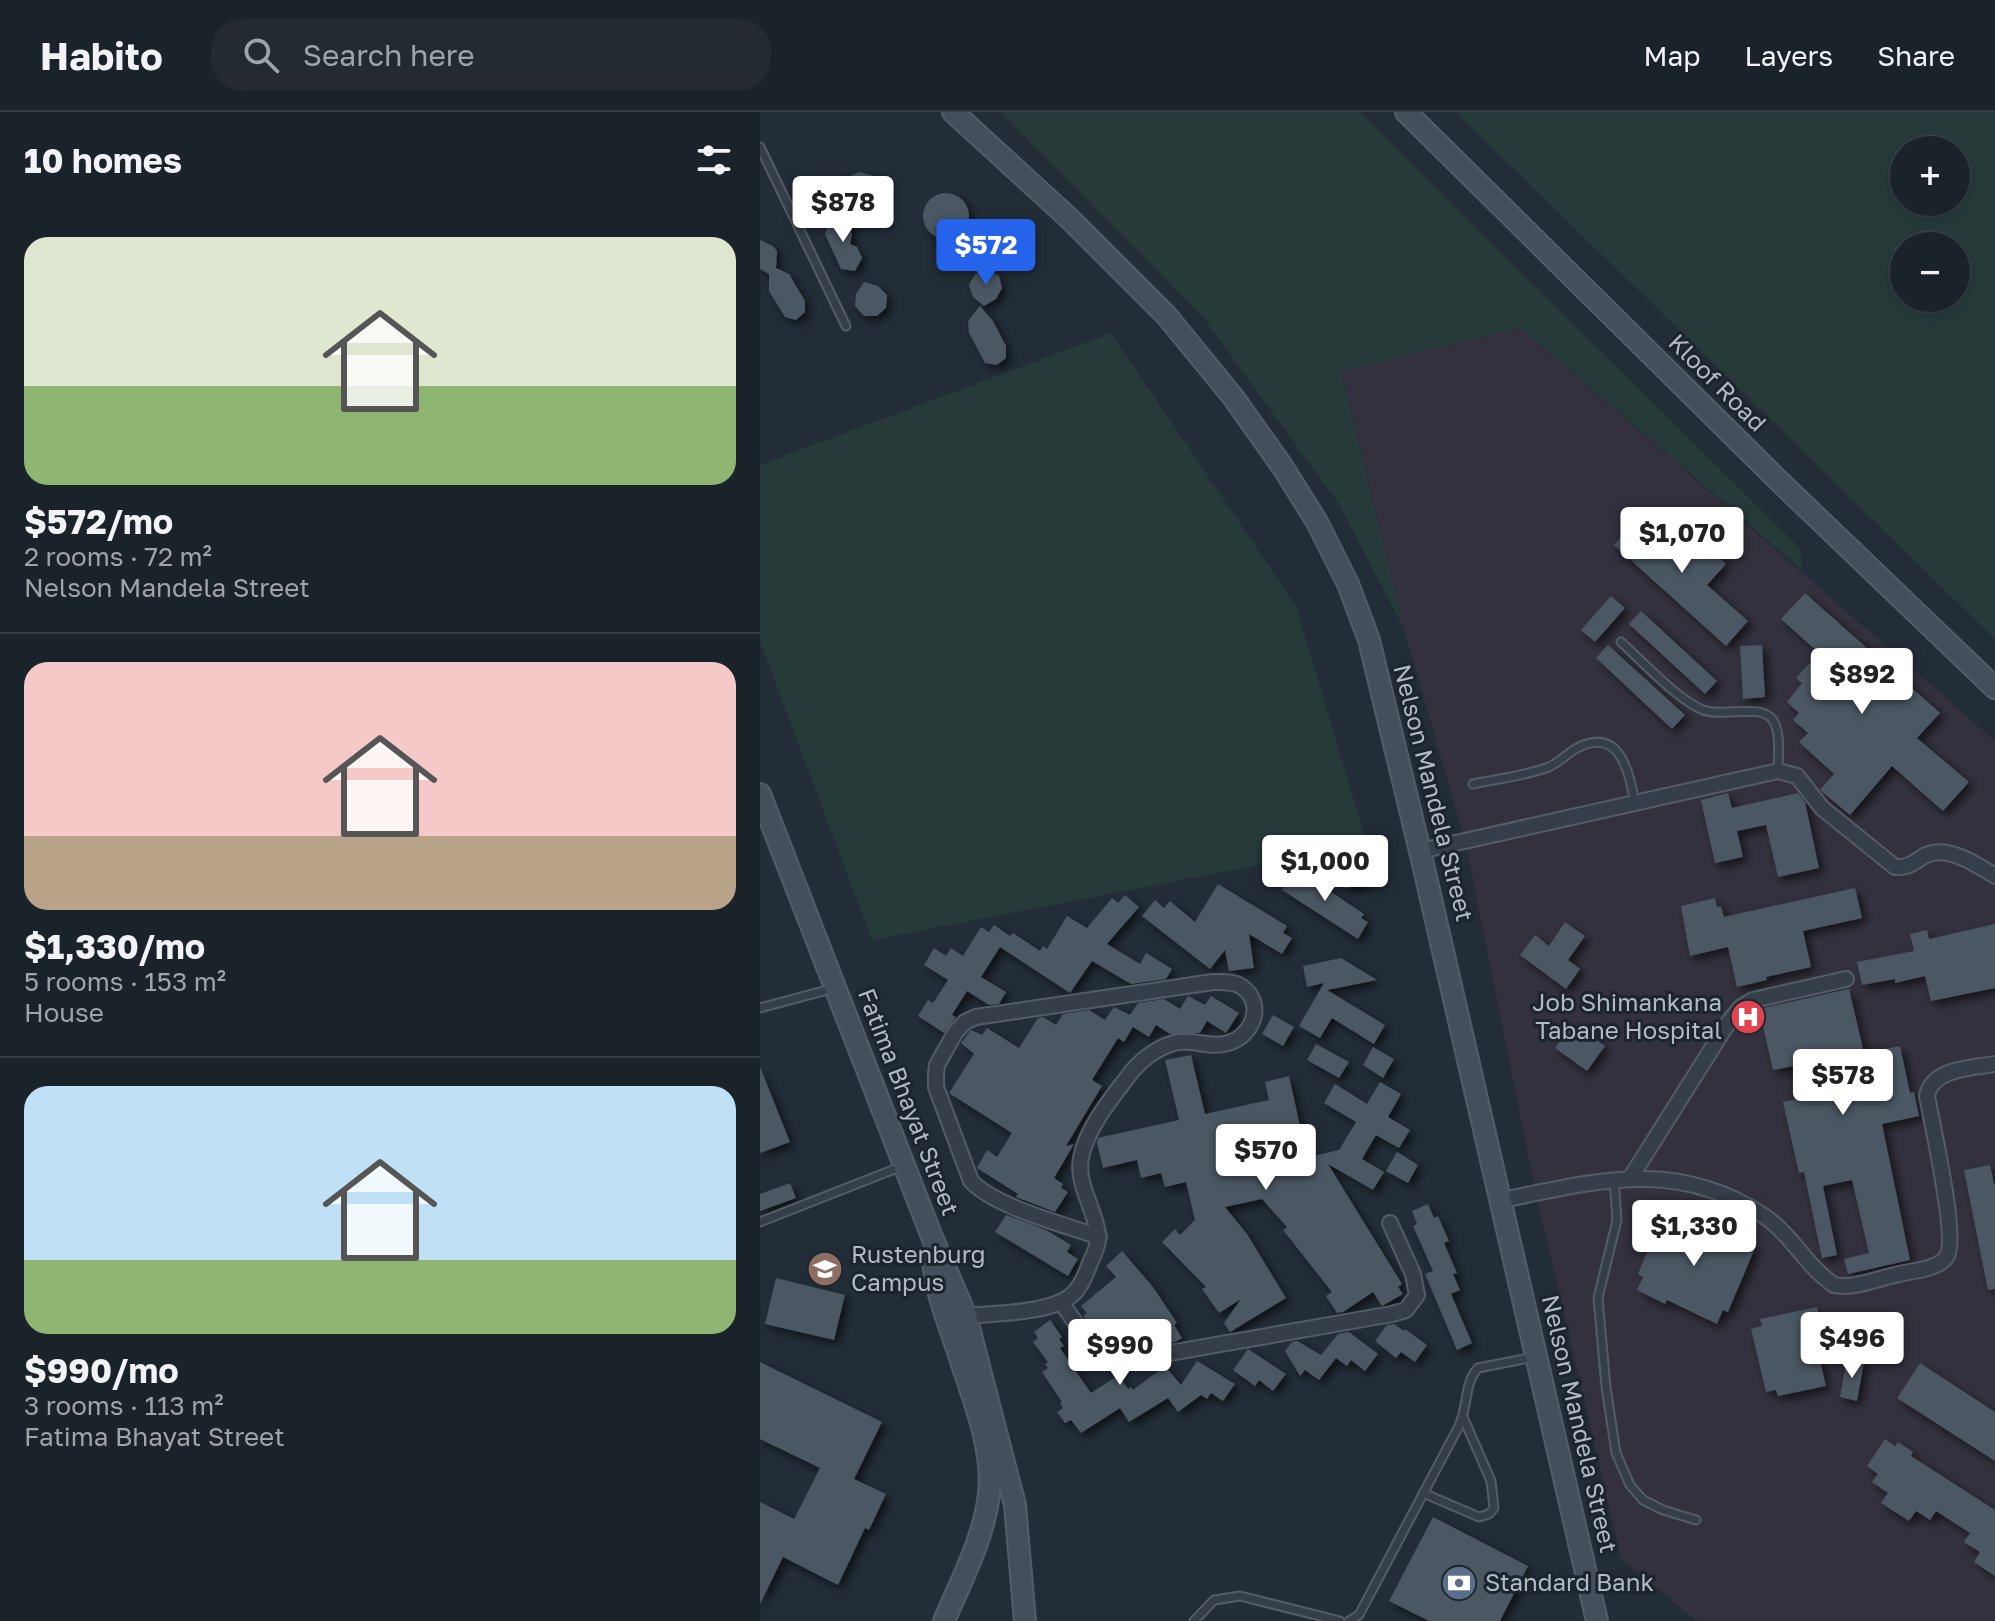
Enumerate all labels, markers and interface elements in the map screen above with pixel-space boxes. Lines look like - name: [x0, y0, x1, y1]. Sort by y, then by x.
- search box: [211, 19, 771, 91]
- text: Habito: [40, 33, 163, 78]
- icon: search: [239, 33, 283, 77]
- text: Search here: [303, 37, 475, 73]
- text: Map: [1643, 39, 1701, 72]
- text: Layers: [1745, 39, 1833, 72]
- text: Share: [1877, 39, 1955, 72]
- map controls: [1890, 136, 1970, 312]
- button: +: [1890, 136, 1970, 216]
- icon: filters: [692, 138, 736, 182]
- text: 10 homes: [24, 140, 182, 180]
- pin: $878: [796, 176, 890, 244]
- text: $878: [811, 186, 875, 217]
- pin: $572: [939, 219, 1033, 287]
- text: $572: [954, 229, 1018, 260]
- button: −: [1890, 232, 1970, 312]
- icon: home: [308, 289, 452, 433]
- street label: Kloof Road: [1663, 327, 1773, 437]
- text: $572/mo: [24, 501, 173, 541]
- pin: $1,070: [1617, 507, 1747, 575]
- text: $1,070: [1638, 517, 1726, 548]
- text: 2 rooms · 72 m²: [24, 541, 212, 572]
- text: Nelson Mandela Street: [24, 572, 310, 603]
- pin: $892: [1815, 648, 1909, 716]
- text: $892: [1829, 658, 1895, 689]
- street label: Nelson Mandela Street: [1388, 661, 1480, 924]
- icon: home: [308, 714, 452, 858]
- pin: $1,000: [1260, 835, 1390, 903]
- text: $1,000: [1280, 845, 1370, 876]
- text: $1,330/mo: [24, 926, 205, 966]
- text: 5 rooms · 153 m²: [24, 966, 226, 997]
- street label: Fatima Bhayat Street: [853, 984, 966, 1219]
- place label: Job Shimankana Tabane Hospital: [1532, 987, 1722, 1044]
- text: House: [24, 997, 104, 1028]
- hospital icon: Job Shimankana Tabane Hospital: [1729, 998, 1767, 1036]
- pin: $578: [1796, 1049, 1890, 1117]
- text: $578: [1811, 1059, 1875, 1090]
- pin: $570: [1219, 1124, 1313, 1192]
- text: $570: [1234, 1134, 1298, 1165]
- icon: home: [308, 1138, 452, 1282]
- pin: $1,330: [1629, 1200, 1759, 1268]
- text: $1,330: [1650, 1210, 1738, 1241]
- place label: Rustenburg Campus: [851, 1239, 986, 1296]
- school or university icon: Rustenburg Campus: [806, 1250, 844, 1288]
- street label: Nelson Mandela Street: [1537, 1292, 1624, 1555]
- pin: $496: [1805, 1312, 1899, 1380]
- pin: $990: [1073, 1319, 1167, 1387]
- text: $496: [1819, 1322, 1885, 1353]
- text: $990: [1086, 1329, 1154, 1360]
- text: $990/mo: [24, 1350, 179, 1390]
- text: 3 rooms · 113 m²: [24, 1390, 224, 1421]
- text: Fatima Bhayat Street: [24, 1421, 285, 1452]
- bank icon: Standard Bank: [1440, 1564, 1478, 1602]
- place label: Standard Bank: [1485, 1567, 1654, 1596]

